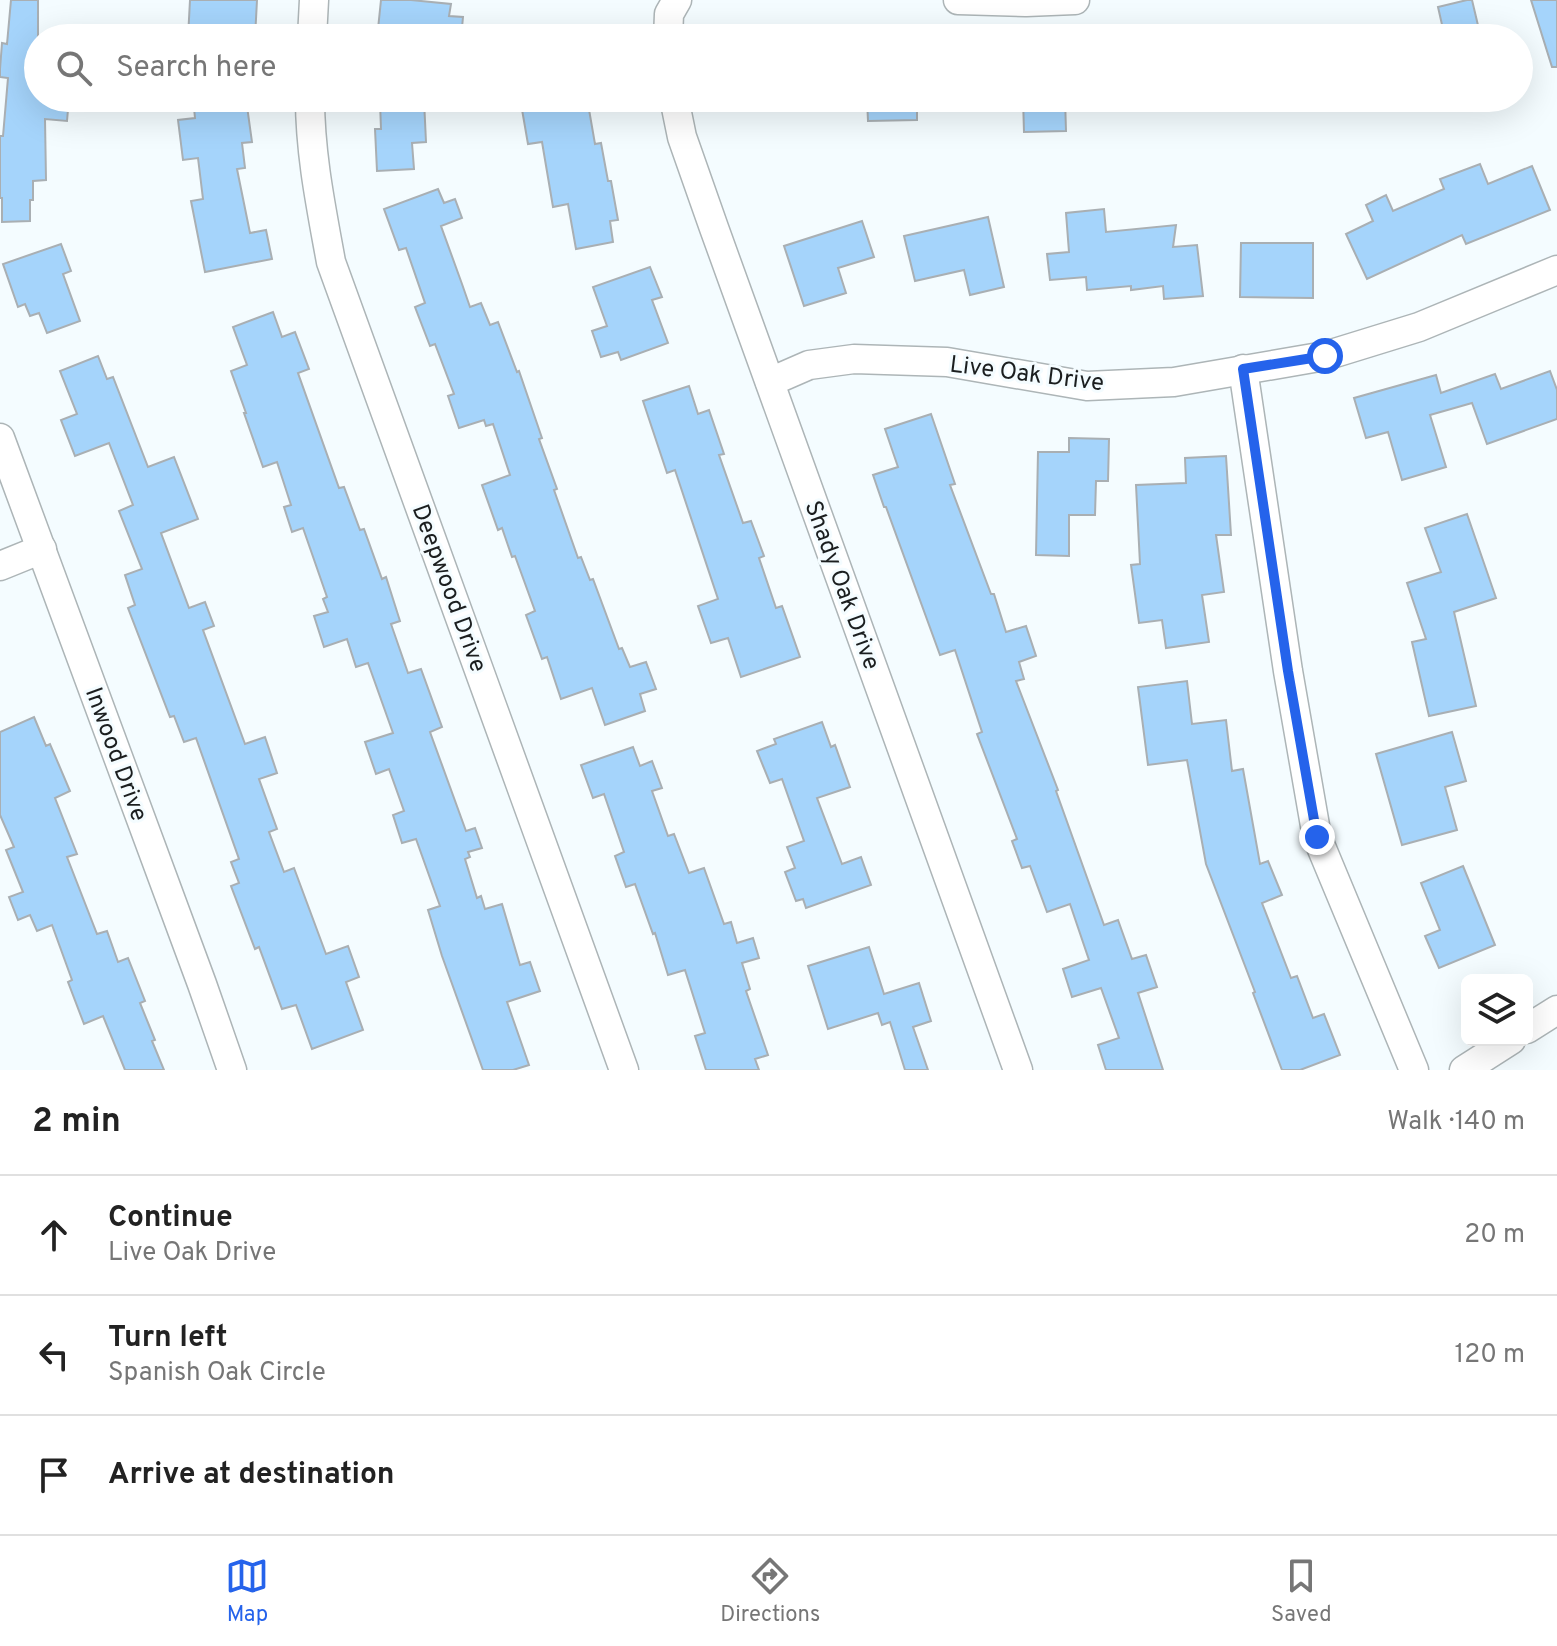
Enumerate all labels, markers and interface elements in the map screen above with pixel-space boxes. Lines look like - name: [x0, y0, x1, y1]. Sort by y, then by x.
- search box: [24, 24, 1533, 112]
- icon: search: [52, 46, 96, 90]
- text: Search here: [116, 50, 276, 87]
- route start: [1307, 338, 1343, 374]
- street label: Live Oak Drive: [948, 351, 1106, 399]
- street label: Shady Oak Drive: [797, 497, 886, 674]
- street label: Deepwood Drive: [404, 501, 492, 677]
- street label: Inwood Drive: [77, 684, 153, 826]
- route end: [1299, 819, 1335, 855]
- map controls: [1461, 974, 1533, 1046]
- button: layers: [1461, 974, 1533, 1046]
- text: 2 min: [32, 1101, 121, 1144]
- text: Walk · 140 m: [1387, 1106, 1525, 1139]
- text: Continue: [108, 1200, 233, 1237]
- icon: ahead: [32, 1213, 76, 1257]
- text: 20 m: [1464, 1219, 1525, 1252]
- text: Live Oak Drive: [108, 1237, 276, 1270]
- text: Turn left: [108, 1320, 228, 1357]
- icon: left: [32, 1333, 76, 1377]
- text: 120 m: [1455, 1339, 1525, 1372]
- text: Spanish Oak Circle: [108, 1357, 326, 1390]
- icon: arrive: [32, 1453, 76, 1497]
- text: Arrive at destination: [108, 1457, 394, 1494]
- tab: Map: [225, 1554, 269, 1629]
- tab: Directions: [720, 1554, 820, 1629]
- tab: Saved: [1271, 1554, 1332, 1629]

